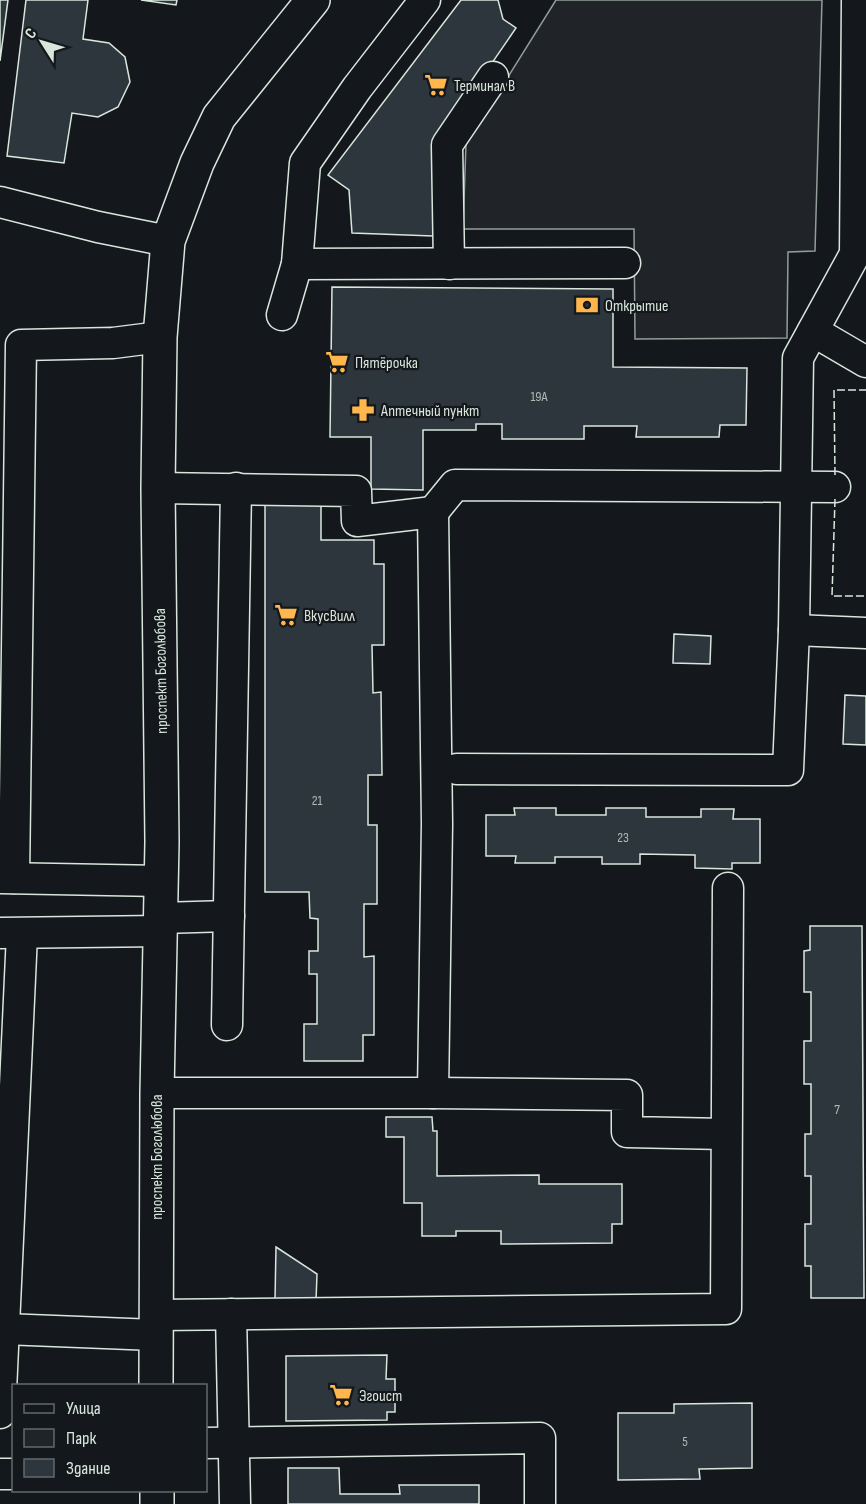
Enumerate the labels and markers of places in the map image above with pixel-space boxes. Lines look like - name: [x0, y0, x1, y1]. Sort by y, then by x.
- supermarket icon: Терминал B: [423, 72, 449, 98]
- place label: Терминал B: [454, 77, 515, 96]
- bank icon: Открытие: [574, 292, 600, 318]
- place label: Открытие: [605, 297, 668, 316]
- supermarket icon: Пятёрочка: [324, 349, 350, 375]
- place label: Пятёрочка: [355, 354, 418, 373]
- pharmacy icon: Аптечный пункт: [350, 397, 376, 423]
- place label: Аптечный пункт: [380, 402, 479, 421]
- supermarket icon: ВкусВилл: [273, 602, 299, 628]
- place label: ВкусВилл: [304, 607, 355, 626]
- supermarket icon: Эгоист: [328, 1382, 354, 1408]
- place label: Эгоист: [359, 1387, 402, 1406]

